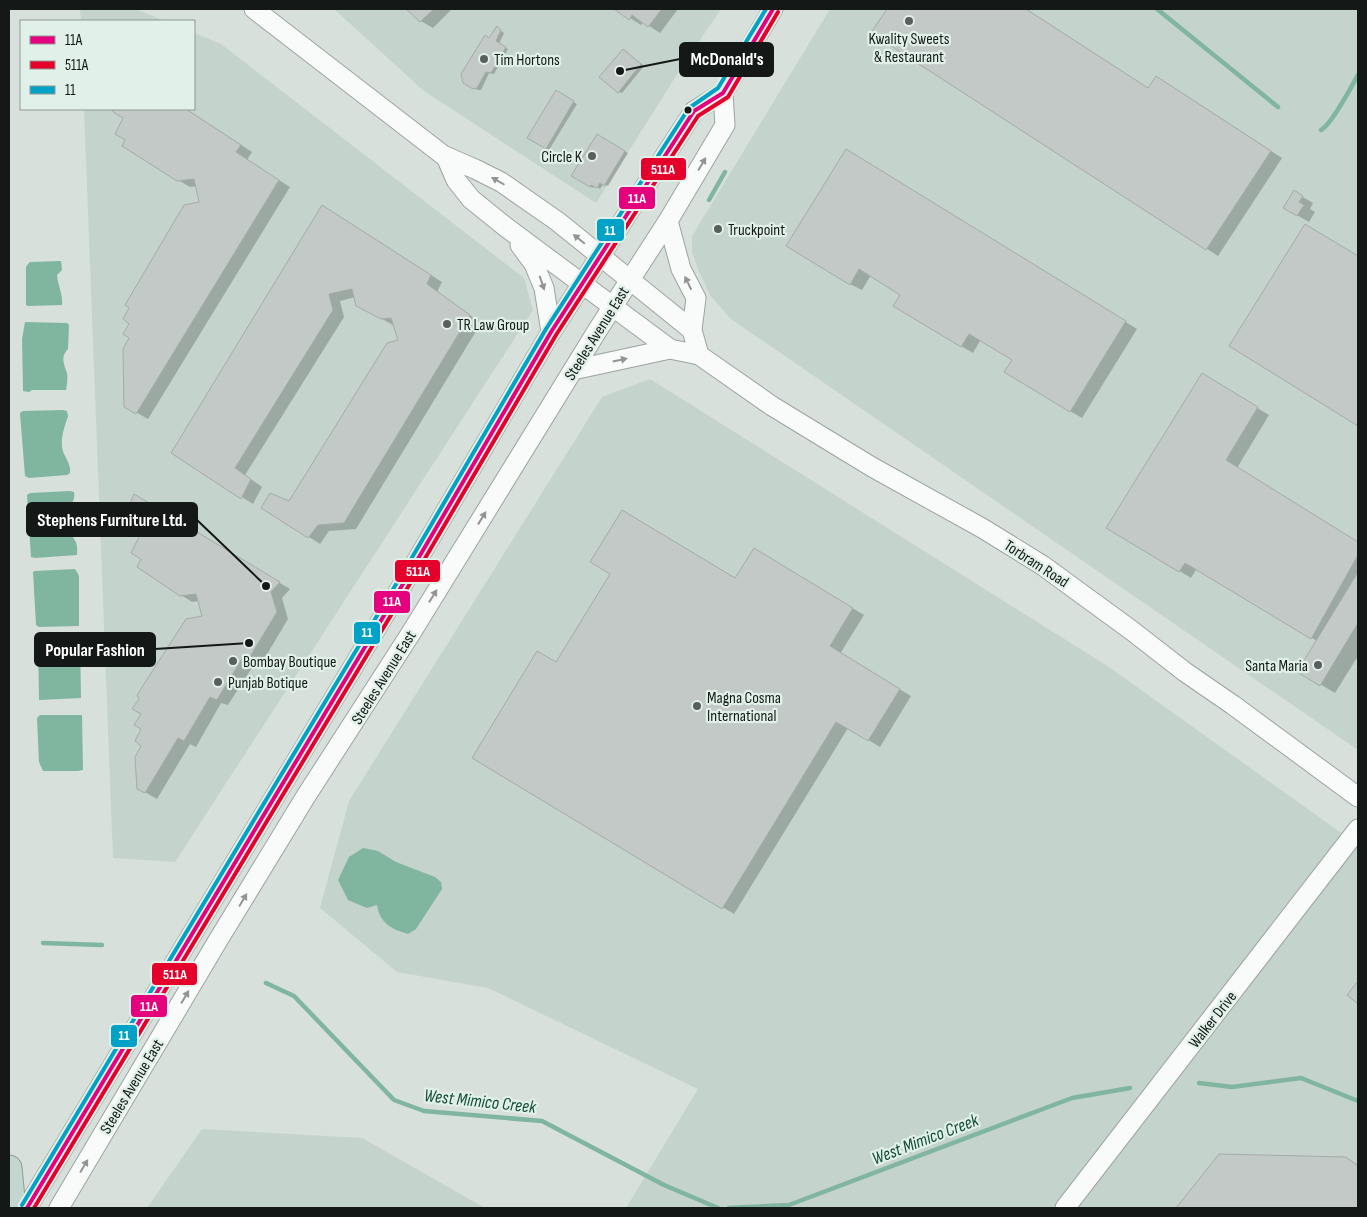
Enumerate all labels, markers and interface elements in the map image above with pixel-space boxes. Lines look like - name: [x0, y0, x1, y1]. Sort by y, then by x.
- marker: Kwality Sweets & Restaurant: [903, 15, 915, 27]
- legend: [20, 20, 195, 110]
- place label: Kwality Sweets & Restaurant: [869, 30, 950, 67]
- text: 11A: [65, 31, 83, 50]
- callout: McDonald's: [680, 43, 773, 76]
- text: McDonald's: [690, 49, 764, 70]
- place label: Tim Hortons: [494, 51, 560, 70]
- marker: Tim Hortons: [478, 53, 490, 65]
- text: 511A: [65, 56, 89, 75]
- text: 11: [65, 81, 76, 100]
- unlabelled marker: [683, 105, 693, 115]
- place label: Circle K: [541, 148, 583, 167]
- marker: Circle K: [586, 150, 598, 162]
- line badge: 511A: [640, 157, 687, 181]
- one-way arrow: [697, 157, 706, 170]
- text: 511A: [651, 161, 675, 178]
- one-way arrow: [490, 177, 505, 185]
- line badge: 11A: [618, 186, 656, 210]
- text: 11A: [628, 190, 646, 207]
- line badge: 11: [596, 218, 625, 242]
- place label: Truckpoint: [728, 221, 785, 240]
- text: 11: [605, 222, 616, 239]
- marker: Truckpoint: [712, 223, 724, 235]
- one-way arrow: [573, 233, 586, 244]
- one-way arrow: [539, 276, 546, 291]
- one-way arrow: [684, 276, 692, 290]
- street label: Steeles Avenue East: [561, 283, 634, 384]
- place label: TR Law Group: [457, 316, 529, 335]
- marker: TR Law Group: [441, 318, 453, 330]
- one-way arrow: [613, 356, 628, 364]
- callout: Stephens Furniture Ltd.: [27, 503, 197, 536]
- text: Stephens Furniture Ltd.: [37, 510, 187, 531]
- one-way arrow: [477, 512, 486, 525]
- street label: Torbram Road: [1000, 536, 1072, 592]
- line badge: 511A: [394, 559, 441, 583]
- text: 511A: [406, 563, 430, 580]
- line badge: 11A: [373, 590, 411, 614]
- one-way arrow: [429, 590, 438, 603]
- text: 11A: [383, 593, 401, 610]
- line badge: 11: [353, 621, 381, 645]
- text: 11: [362, 624, 373, 641]
- street label: Steeles Avenue East: [348, 627, 421, 728]
- callout: Popular Fashion: [35, 633, 155, 666]
- text: Popular Fashion: [45, 640, 145, 661]
- place label: Bombay Boutique: [243, 653, 337, 672]
- marker: Bombay Boutique: [227, 655, 239, 667]
- place label: Santa Maria: [1245, 657, 1308, 676]
- marker: Santa Maria: [1312, 659, 1324, 671]
- place label: Punjab Botique: [228, 674, 308, 693]
- marker: Punjab Botique: [212, 676, 224, 688]
- place label: Magna Cosma International: [707, 689, 781, 726]
- marker: Magna Cosma International: [691, 700, 703, 712]
- one-way arrow: [238, 894, 247, 907]
- line badge: 511A: [151, 962, 198, 986]
- text: 511A: [163, 966, 187, 983]
- street label: Walker Drive: [1185, 988, 1241, 1052]
- one-way arrow: [180, 990, 189, 1003]
- line badge: 11A: [130, 994, 168, 1018]
- text: 11A: [140, 998, 158, 1015]
- line badge: 11: [110, 1024, 138, 1048]
- text: 11: [119, 1027, 130, 1044]
- street label: Steeles Avenue East: [97, 1036, 168, 1138]
- water label: West Mimico Creek: [423, 1085, 538, 1118]
- water label: West Mimico Creek: [869, 1109, 983, 1169]
- one-way arrow: [79, 1160, 88, 1173]

